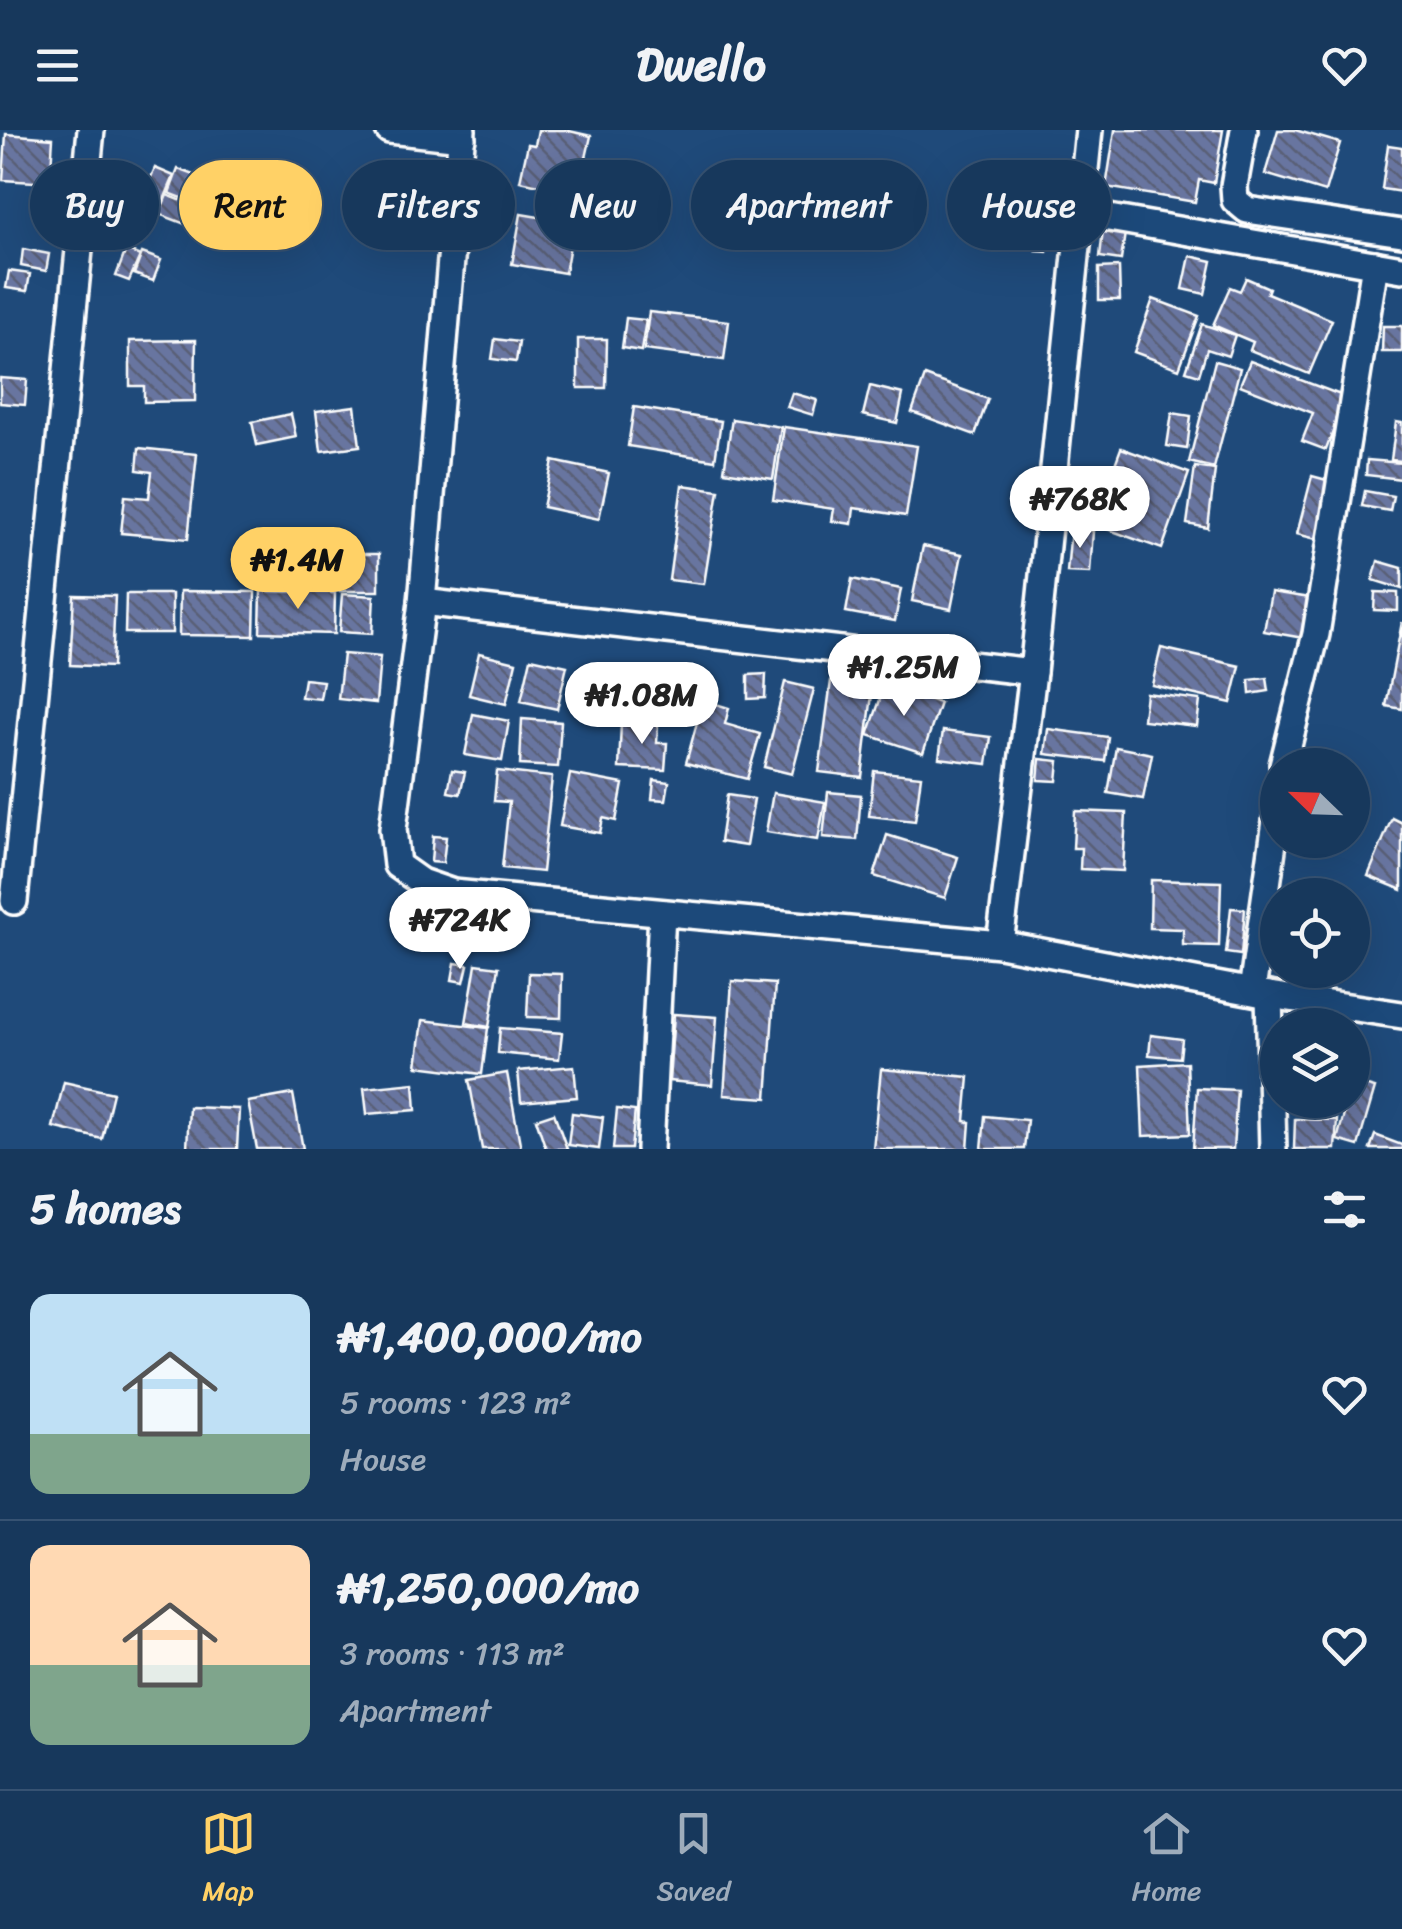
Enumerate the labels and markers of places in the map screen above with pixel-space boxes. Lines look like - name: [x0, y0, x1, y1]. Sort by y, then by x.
- pin: ₦768K: [1010, 466, 1150, 551]
- pin: ₦1.4M: [228, 527, 368, 612]
- pin: ₦1.25M: [823, 634, 985, 719]
- pin: ₦1.08M: [561, 662, 723, 747]
- pin: ₦724K: [390, 887, 530, 972]

